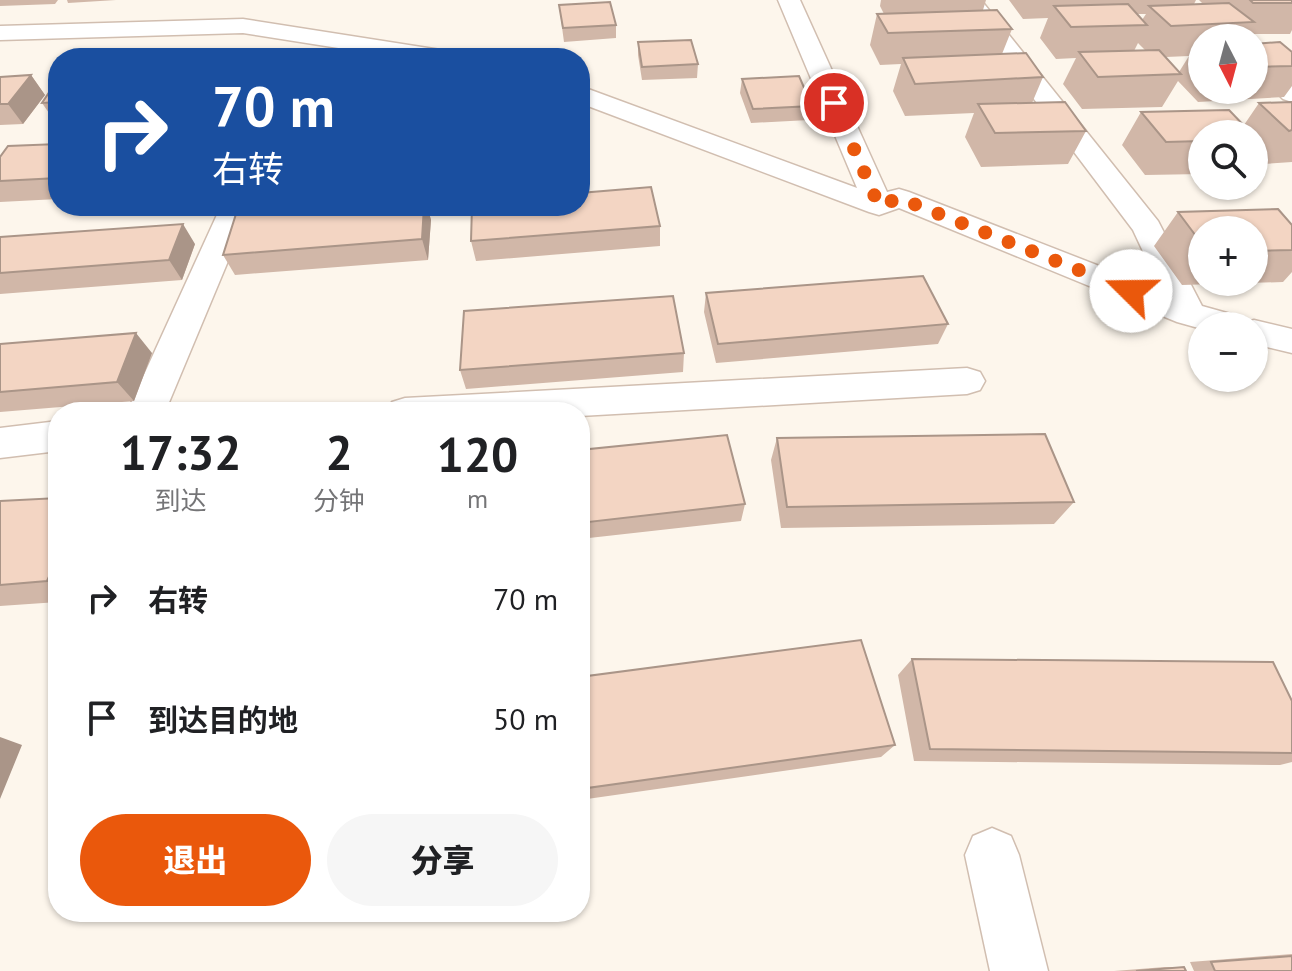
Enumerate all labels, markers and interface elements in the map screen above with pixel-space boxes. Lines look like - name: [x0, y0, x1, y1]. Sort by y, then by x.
- north arrow: [1188, 24, 1268, 104]
- map controls: [1188, 24, 1268, 392]
- pin: [800, 69, 868, 137]
- text: 70 m: [212, 70, 335, 142]
- icon: right: [80, 80, 184, 184]
- icon: arrive: [812, 81, 856, 125]
- button: search: [1188, 120, 1268, 200]
- text: 右转: [212, 145, 284, 192]
- button: +: [1188, 216, 1268, 296]
- position arrow: [1089, 249, 1173, 333]
- button: −: [1188, 312, 1268, 392]
- text: 17:32: [120, 421, 241, 483]
- text: 2: [325, 421, 353, 483]
- text: 120: [437, 423, 518, 485]
- text: m: [467, 482, 488, 515]
- text: 到达: [155, 484, 207, 517]
- text: 分钟: [313, 484, 365, 517]
- icon: right: [80, 576, 124, 620]
- text: 70 m: [493, 579, 558, 618]
- text: 右转: [148, 580, 208, 619]
- icon: arrive: [80, 696, 124, 740]
- text: 50 m: [493, 699, 558, 738]
- text: 到达目的地: [148, 700, 298, 739]
- button: 退出: [80, 814, 311, 906]
- button: 分享: [327, 814, 558, 906]

